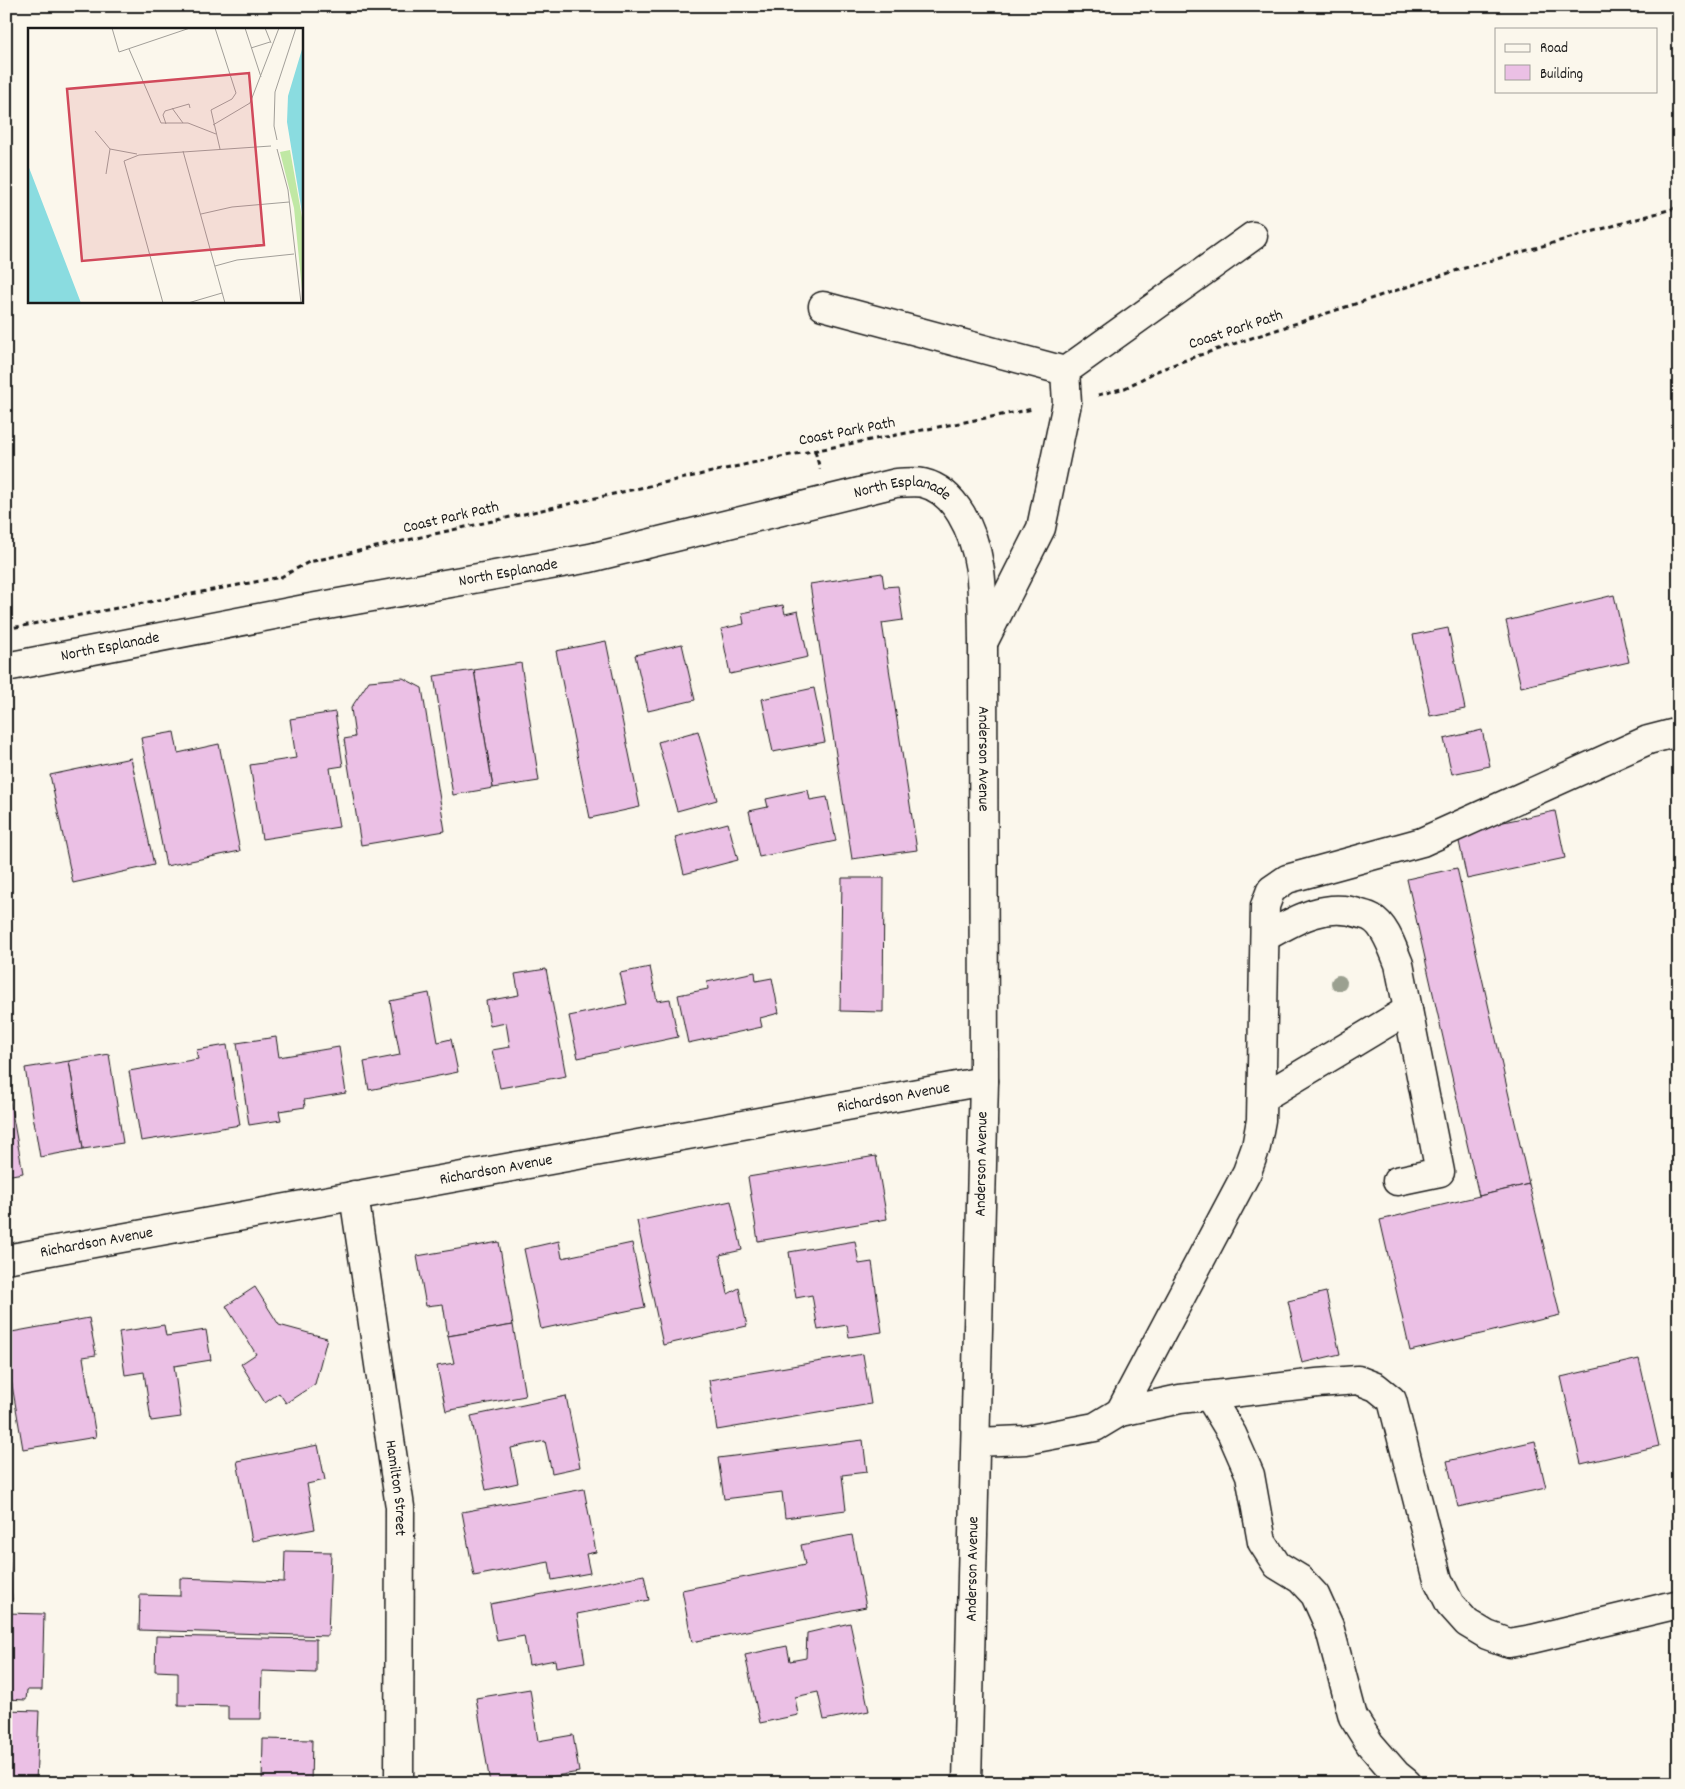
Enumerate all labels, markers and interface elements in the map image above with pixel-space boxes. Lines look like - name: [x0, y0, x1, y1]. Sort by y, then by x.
- inset map: [28, 28, 302, 302]
- legend: [1495, 28, 1658, 92]
- text: Road: [1540, 38, 1568, 60]
- text: Building: [1540, 64, 1583, 86]
- street label: Coast Park Path: [1186, 304, 1286, 356]
- street label: Coast Park Path: [797, 411, 897, 453]
- street label: North Esplanade: [851, 471, 956, 506]
- street label: Coast Park Path: [401, 496, 501, 540]
- street label: North Esplanade: [457, 553, 559, 593]
- street label: North Esplanade: [59, 626, 161, 668]
- street label: Anderson Avenue: [972, 706, 995, 812]
- street label: Richardson Avenue: [835, 1076, 952, 1119]
- street label: Anderson Avenue: [970, 1111, 994, 1217]
- street label: Richardson Avenue: [438, 1148, 554, 1191]
- street label: Richardson Avenue: [38, 1221, 155, 1264]
- street label: Hamilton Street: [379, 1438, 412, 1536]
- street label: Anderson Avenue: [961, 1516, 985, 1622]

